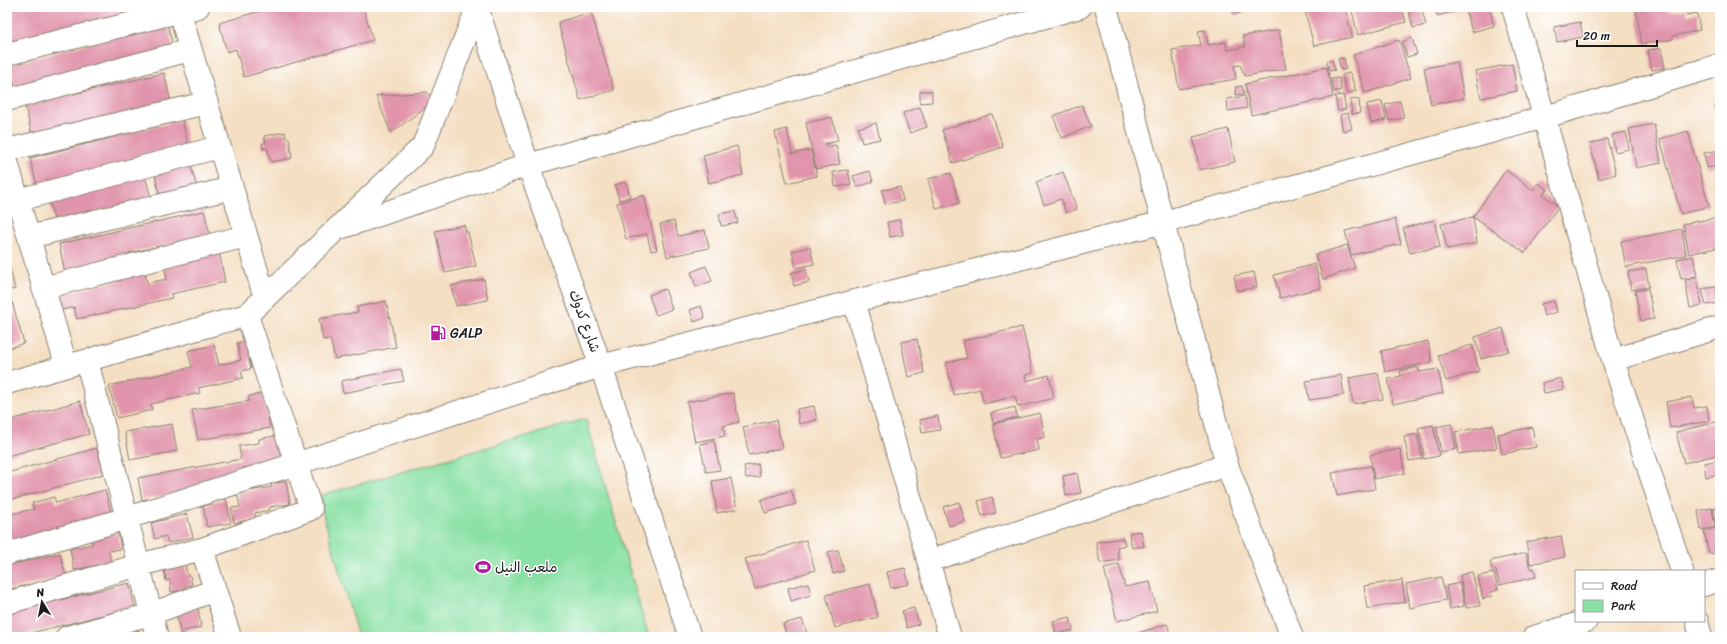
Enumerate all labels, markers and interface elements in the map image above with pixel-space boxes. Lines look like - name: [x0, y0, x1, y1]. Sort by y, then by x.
- scale bar: [1577, 22, 1657, 48]
- text: 20 m: [1583, 25, 1610, 47]
- street label: شارع كدوك: [562, 286, 608, 356]
- place label: GALP: [450, 321, 482, 346]
- fuel station icon: GALP: [429, 324, 447, 342]
- place label: ملعب النيل: [495, 555, 557, 580]
- sports icon: ملعب النيل: [474, 558, 492, 576]
- legend: [1575, 570, 1705, 622]
- text: Road: [1611, 575, 1638, 597]
- north arrow: [22, 582, 62, 622]
- text: N: [34, 583, 46, 603]
- text: Park: [1611, 595, 1636, 617]

